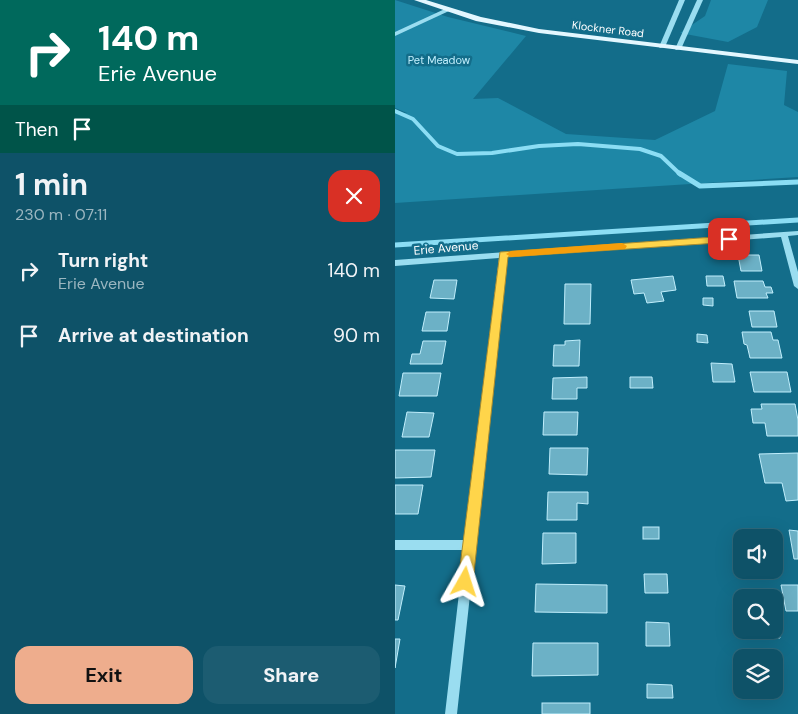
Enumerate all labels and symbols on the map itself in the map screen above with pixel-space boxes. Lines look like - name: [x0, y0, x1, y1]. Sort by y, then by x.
- street label: Klockner Road: [571, 18, 645, 40]
- park label: Pet Meadow: [408, 53, 471, 67]
- pin: [708, 218, 750, 260]
- street label: Erie Avenue: [413, 237, 479, 259]
- position arrow: [438, 555, 490, 607]

